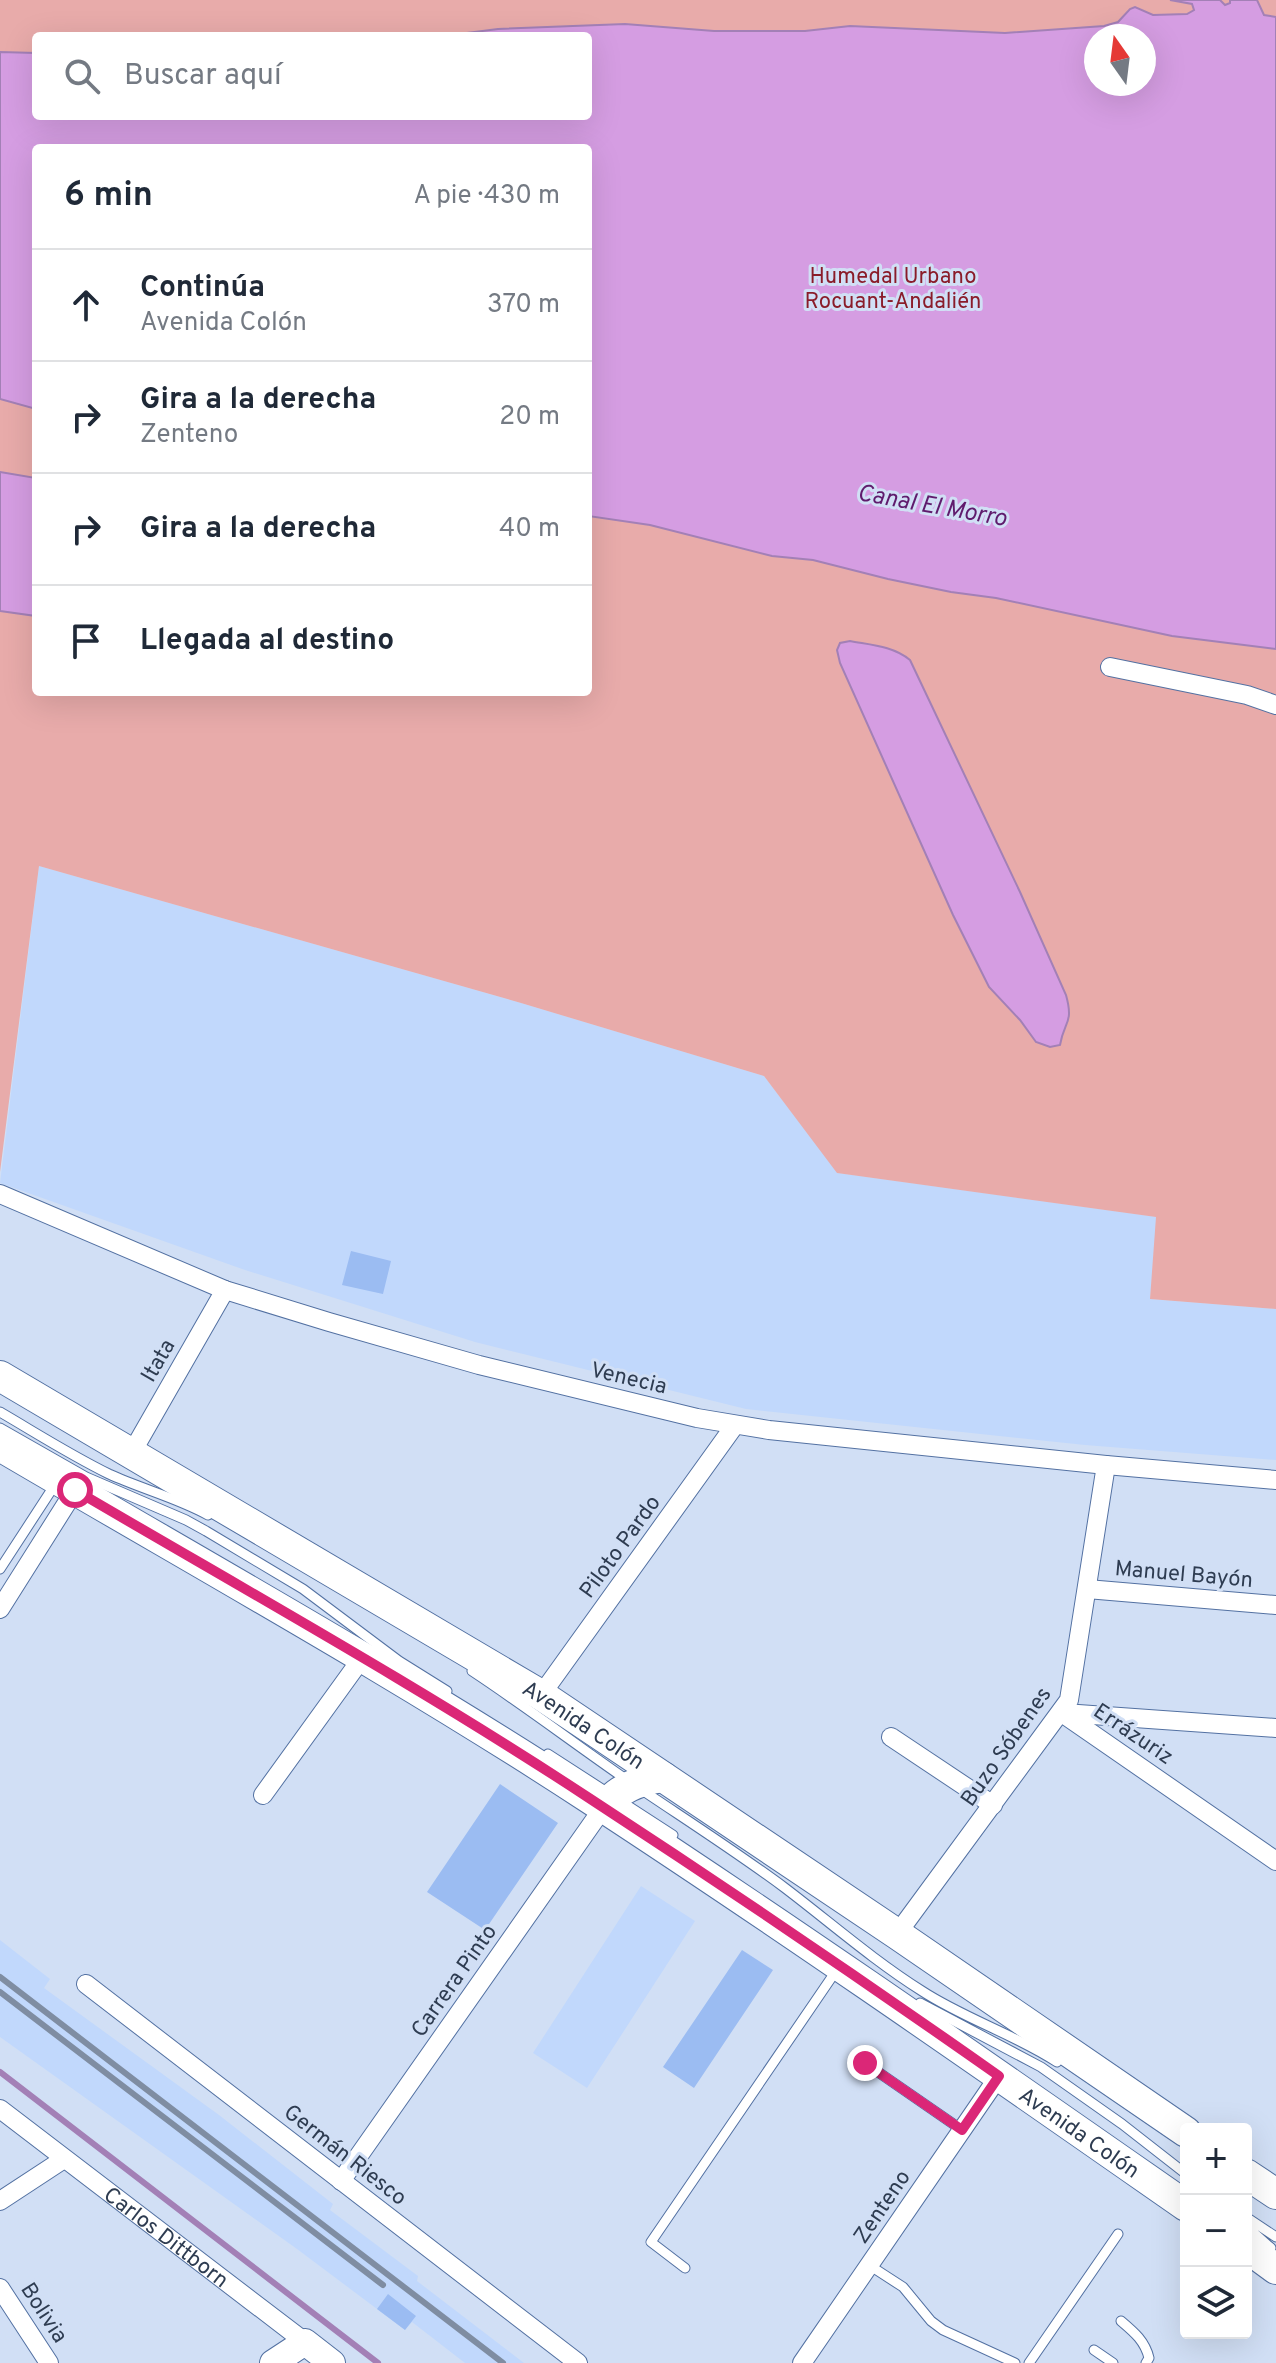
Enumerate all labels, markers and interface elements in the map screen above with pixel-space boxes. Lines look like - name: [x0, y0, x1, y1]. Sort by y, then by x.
- north arrow: [1084, 24, 1156, 96]
- search box: [32, 32, 592, 120]
- icon: search: [60, 54, 104, 98]
- text: Buscar aquí: [124, 58, 282, 95]
- text: 6 min: [64, 175, 153, 218]
- text: A pie · 430 m: [413, 180, 560, 213]
- park label: Humedal Urbano Rocuant-Andalién: [805, 264, 981, 316]
- text: Continúa: [140, 270, 265, 307]
- icon: ahead: [64, 283, 108, 327]
- text: 370 m: [487, 289, 560, 322]
- text: Avenida Colón: [140, 307, 307, 340]
- text: Gira a la derecha: [140, 382, 376, 419]
- icon: right: [64, 395, 108, 439]
- text: 20 m: [499, 401, 560, 434]
- text: Zenteno: [140, 419, 238, 452]
- water label: Canal El Morro: [855, 479, 1009, 535]
- icon: right: [64, 507, 108, 551]
- text: Gira a la derecha: [140, 511, 376, 548]
- text: 40 m: [499, 513, 560, 546]
- icon: arrive: [64, 619, 108, 663]
- text: Llegada al destino: [140, 623, 394, 660]
- street label: Itata: [136, 1335, 182, 1388]
- street label: Venecia: [588, 1358, 669, 1401]
- route start: [57, 1472, 93, 1508]
- street label: Piloto Pardo: [575, 1491, 667, 1604]
- street label: Manuel Bayón: [1114, 1556, 1254, 1595]
- street label: Avenida Colón: [517, 1676, 649, 1777]
- street label: Buzo Sóbenes: [956, 1682, 1058, 1812]
- street label: Errázuriz: [1088, 1699, 1178, 1772]
- street label: Carrera Pinto: [406, 1920, 504, 2043]
- route end: [847, 2045, 883, 2081]
- street label: Avenida Colón: [1013, 2083, 1144, 2185]
- street label: Germán Riesco: [278, 2100, 411, 2212]
- map controls: [1180, 2123, 1252, 2339]
- button: +: [1180, 2123, 1252, 2195]
- street label: Zenteno: [849, 2165, 918, 2249]
- street label: Carlos Dittborn: [98, 2182, 233, 2295]
- button: −: [1180, 2195, 1252, 2267]
- button: layers: [1180, 2267, 1252, 2339]
- street label: Bolivia: [13, 2278, 72, 2349]

